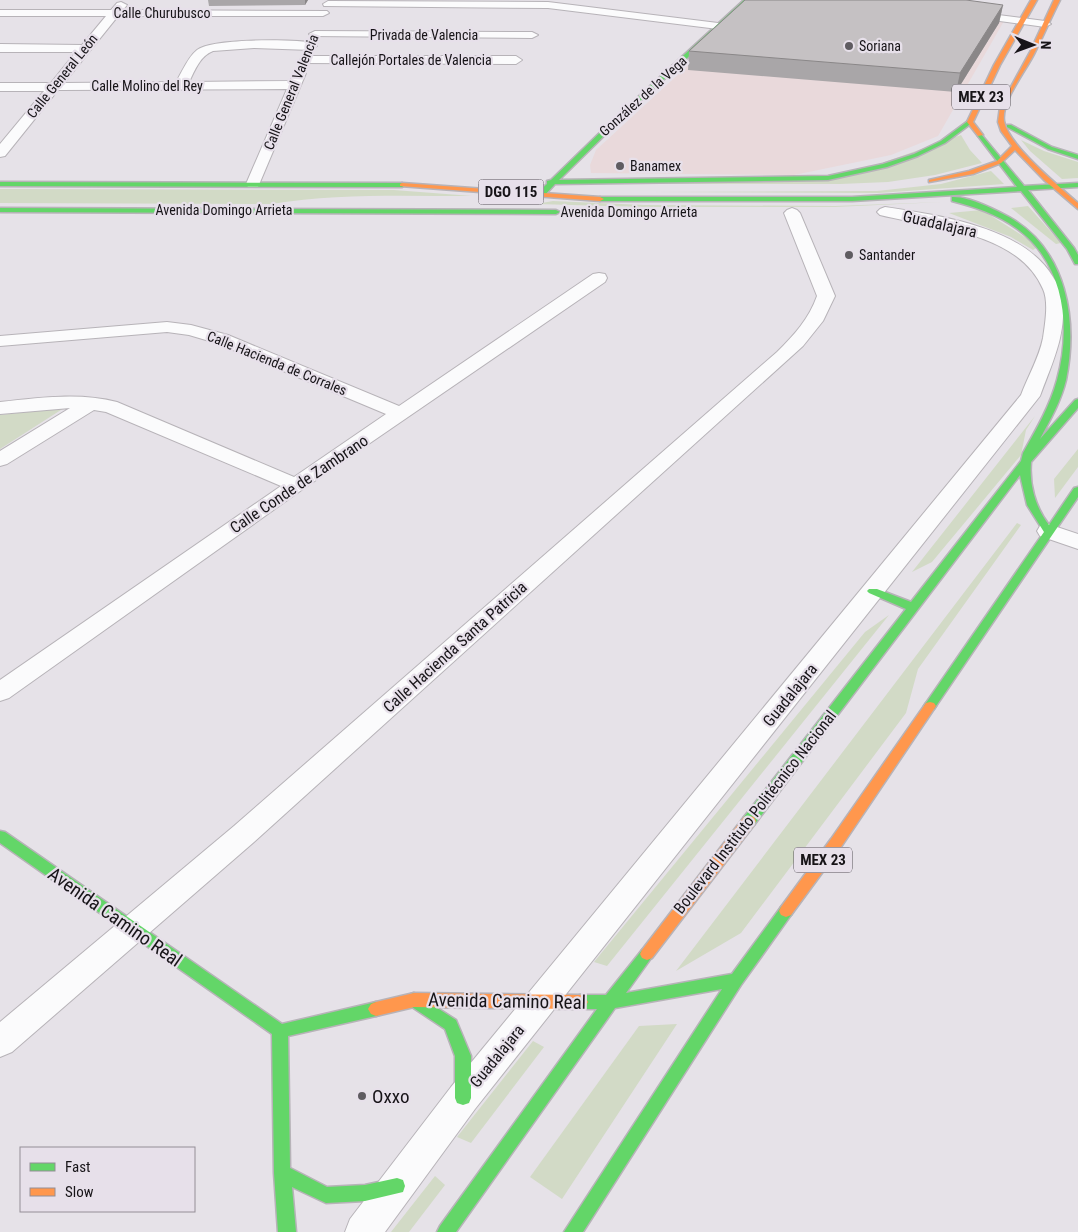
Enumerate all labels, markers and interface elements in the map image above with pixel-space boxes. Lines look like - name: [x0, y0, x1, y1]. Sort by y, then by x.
- street label: Calle Churubusco: [114, 5, 210, 21]
- north arrow: [1008, 20, 1058, 70]
- street label: Privada de Valencia: [370, 27, 478, 43]
- street label: Calle General León: [23, 31, 101, 121]
- street label: Calle General Valencia: [260, 32, 322, 152]
- place label: Soriana: [859, 38, 901, 54]
- marker: Soriana: [843, 40, 855, 52]
- text: N: [1038, 41, 1054, 50]
- street label: Callejón Portales de Valencia: [330, 52, 492, 68]
- street label: González de la Vega: [596, 53, 690, 139]
- street label: Calle Molino del Rey: [91, 78, 203, 94]
- road number: MEX 23: [952, 84, 1010, 110]
- place label: Banamex: [630, 158, 681, 174]
- marker: Banamex: [614, 160, 626, 172]
- road number: DGO 115: [478, 180, 544, 204]
- street label: Avenida Domingo Arrieta: [156, 202, 292, 218]
- street label: Avenida Domingo Arrieta: [561, 204, 697, 220]
- street label: Guadalajara: [901, 206, 979, 242]
- place label: Santander: [859, 247, 915, 263]
- marker: Santander: [843, 249, 855, 261]
- street label: Calle Hacienda de Corrales: [205, 328, 349, 398]
- street label: Calle Conde de Zambrano: [226, 431, 372, 537]
- street label: Calle Hacienda Santa Patricia: [379, 577, 531, 717]
- street label: Guadalajara: [759, 660, 821, 730]
- street label: Boulevard Instituto Politécnico Nacional: [670, 707, 840, 917]
- road number: MEX 23: [794, 848, 852, 872]
- street label: Avenida Camino Real: [44, 862, 186, 972]
- street label: Avenida Camino Real: [428, 988, 586, 1014]
- street label: Guadalajara: [466, 1021, 528, 1091]
- place label: Oxxo: [372, 1085, 409, 1108]
- marker: Oxxo: [356, 1090, 368, 1102]
- legend: [20, 1147, 195, 1212]
- text: Fast: [65, 1158, 90, 1176]
- text: Slow: [65, 1183, 94, 1201]

